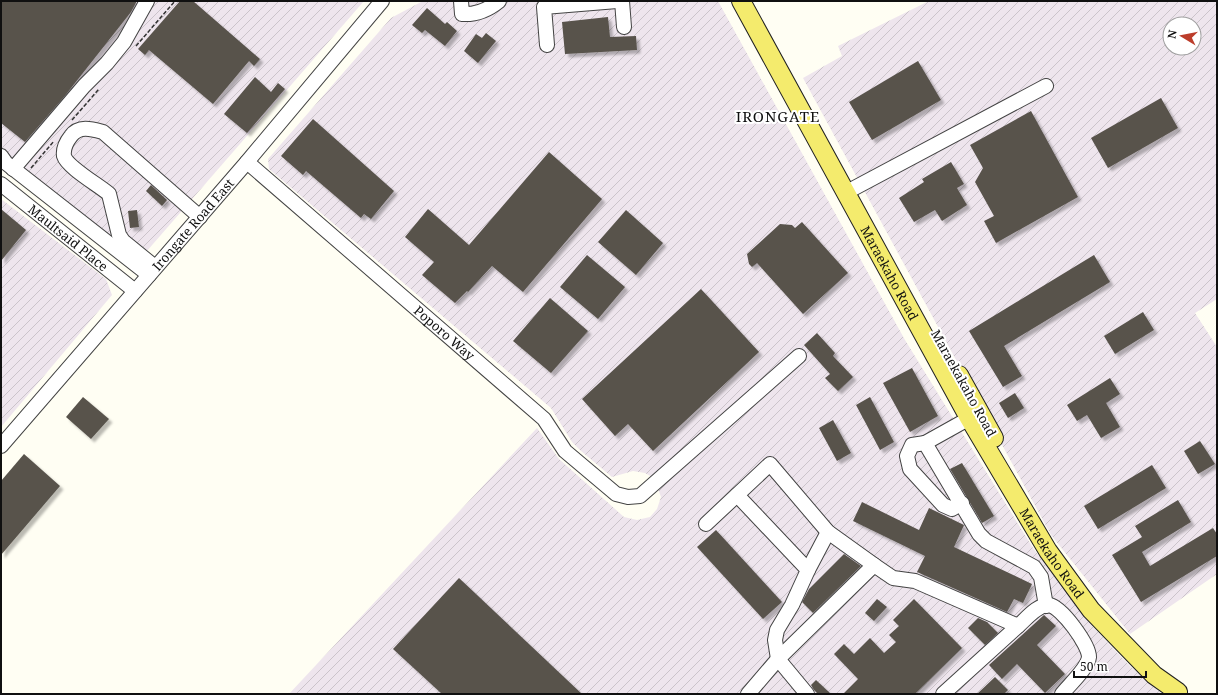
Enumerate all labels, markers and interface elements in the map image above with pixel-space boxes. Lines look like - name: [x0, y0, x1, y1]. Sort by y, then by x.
- north arrow: [1162, 16, 1202, 56]
- text: N: [1164, 28, 1180, 40]
- district label: IRONGATE: [736, 106, 820, 126]
- street label: Irongate Road East: [148, 174, 238, 275]
- street label: Maultsaid Place: [24, 200, 112, 275]
- street label: Maraekaho Road: [857, 223, 923, 323]
- street label: Poporo Way: [410, 301, 479, 365]
- street label: Maraekakaho Road: [927, 326, 1001, 440]
- street label: Maraekaho Road: [1015, 505, 1089, 602]
- scale bar: [1074, 653, 1146, 679]
- text: 50 m: [1080, 658, 1108, 675]

